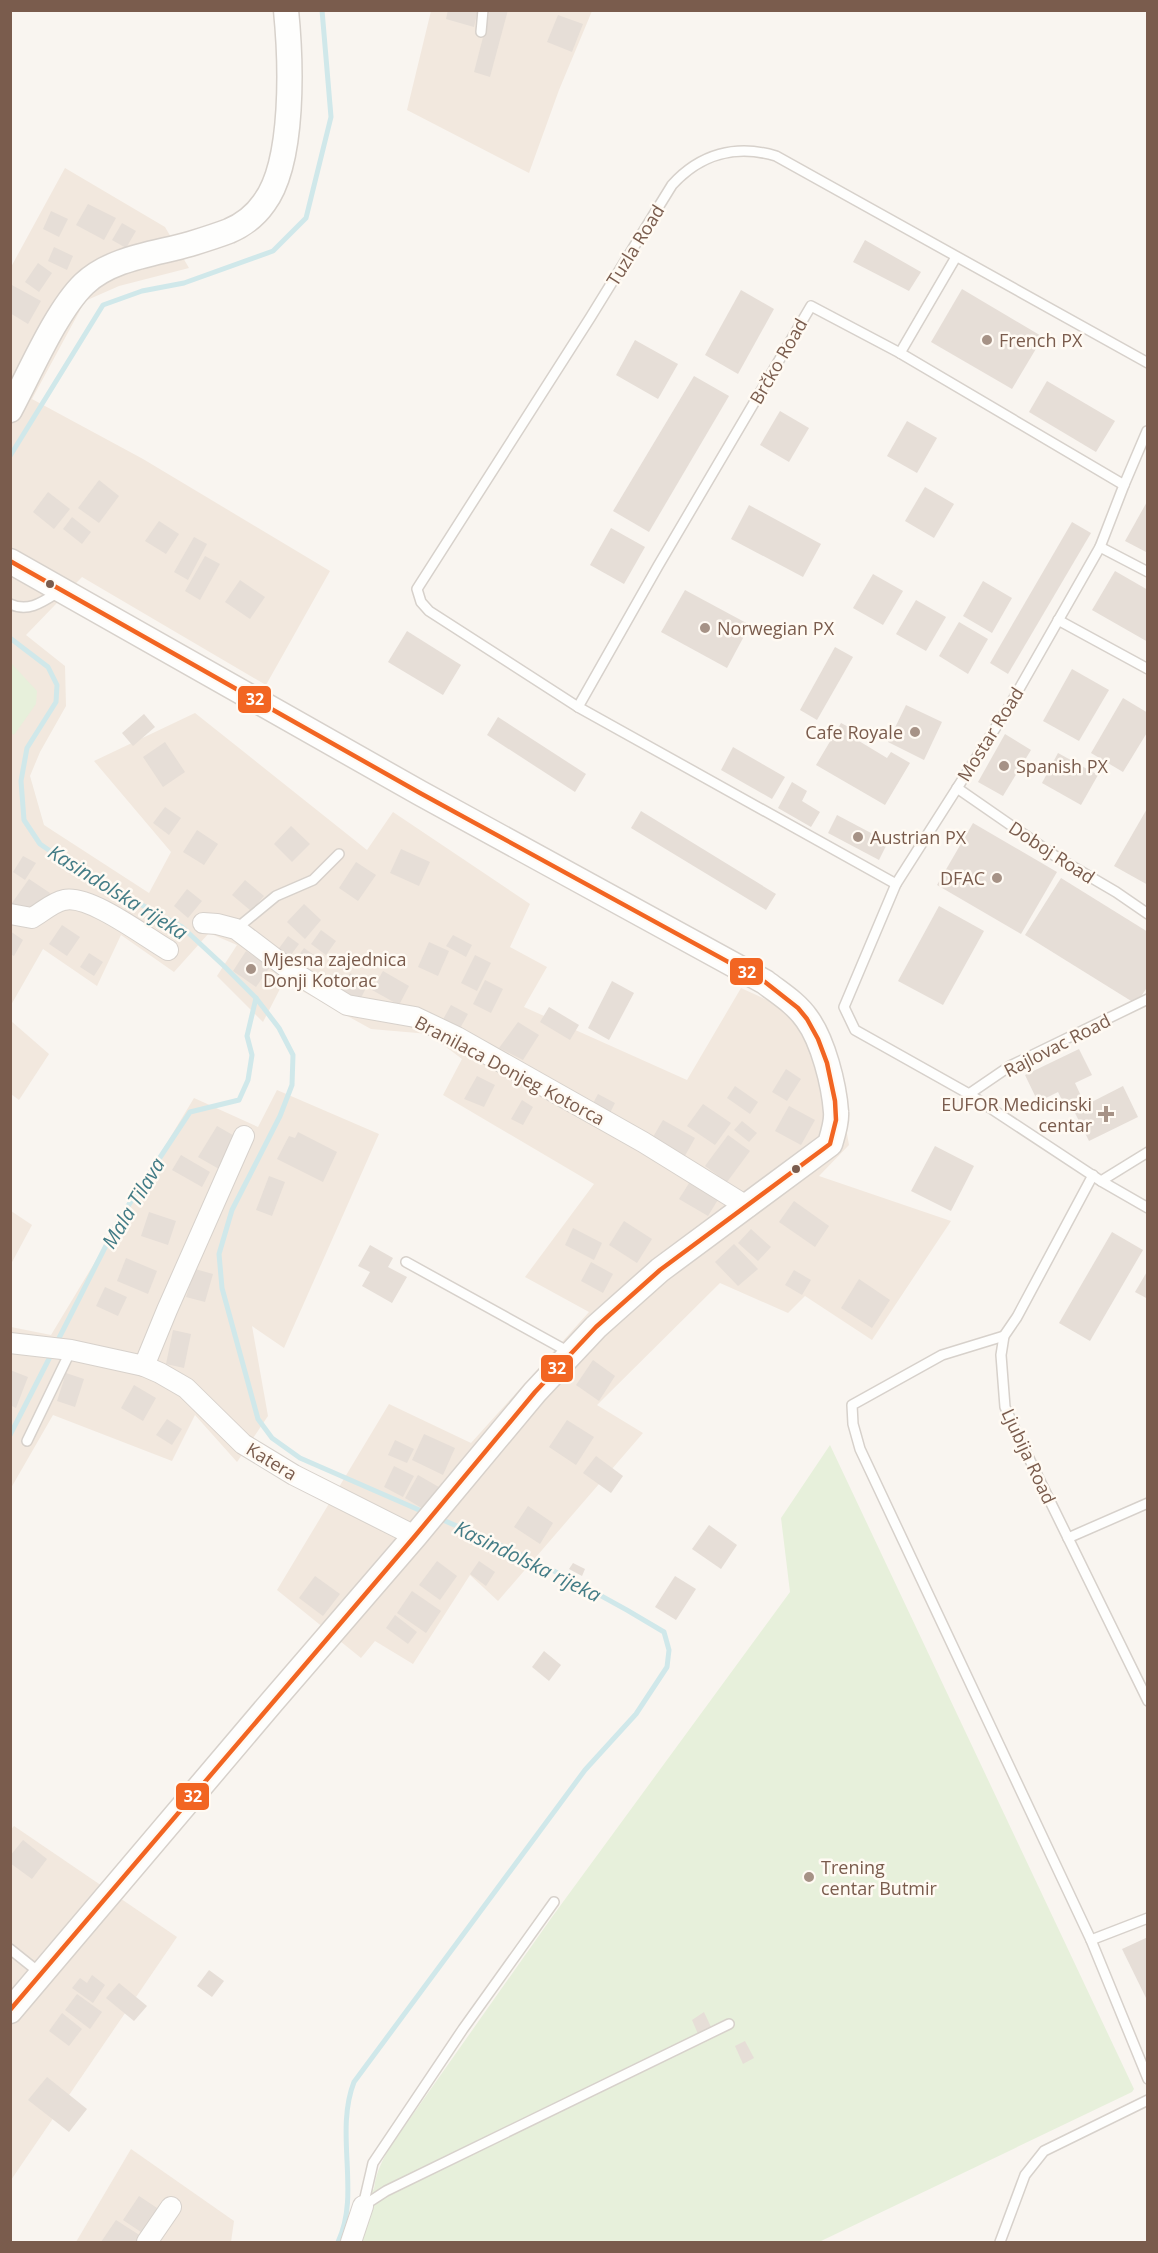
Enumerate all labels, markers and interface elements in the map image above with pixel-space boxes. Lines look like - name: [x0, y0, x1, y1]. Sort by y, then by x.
- street label: Tuzla Road: [601, 200, 669, 290]
- street label: Brčko Road: [744, 314, 812, 408]
- place label: French PX: [999, 328, 1083, 352]
- marker: French PX: [980, 333, 994, 347]
- unlabelled marker: [44, 578, 56, 590]
- place label: Norwegian PX: [717, 616, 835, 640]
- marker: Norwegian PX: [698, 621, 712, 635]
- street label: Mostar Road: [951, 682, 1029, 786]
- line badge: 32: [237, 685, 272, 714]
- text: 32: [246, 688, 264, 710]
- place label: Cafe Royale: [805, 720, 903, 744]
- marker: Cafe Royale: [908, 725, 922, 739]
- place label: Spanish PX: [1016, 754, 1109, 778]
- marker: Spanish PX: [997, 759, 1011, 773]
- street label: Doboj Road: [1004, 815, 1100, 889]
- place label: Austrian PX: [870, 825, 967, 849]
- marker: Austrian PX: [851, 830, 865, 844]
- water label: Kasindolska rijeka: [43, 838, 193, 946]
- place label: DFAC: [940, 866, 985, 890]
- marker: DFAC: [990, 871, 1004, 885]
- place label: Mjesna zajednica Donji Kotorac: [263, 947, 406, 992]
- line badge: 32: [729, 957, 764, 986]
- text: 32: [738, 961, 756, 983]
- marker: Mjesna zajednica Donji Kotorac: [244, 962, 258, 976]
- street label: Rajlovac Road: [1000, 1008, 1114, 1082]
- street label: Branilaca Donjeg Kotorca: [411, 1010, 609, 1130]
- place label: EUFOR Medicinski centar: [941, 1092, 1093, 1137]
- marker: EUFOR Medicinski centar: [1097, 1105, 1115, 1123]
- water label: Mala Tilava: [95, 1153, 171, 1253]
- unlabelled marker: [790, 1163, 802, 1175]
- line badge: 32: [540, 1354, 574, 1383]
- text: 32: [548, 1357, 566, 1379]
- street label: Ljubija Road: [996, 1404, 1062, 1508]
- street label: Katera: [242, 1437, 302, 1485]
- water label: Kasindolska rijeka: [450, 1514, 606, 1608]
- line badge: 32: [175, 1782, 210, 1811]
- text: 32: [184, 1785, 202, 1807]
- place label: Trening centar Butmir: [821, 1855, 938, 1900]
- marker: Trening centar Butmir: [802, 1870, 816, 1884]

